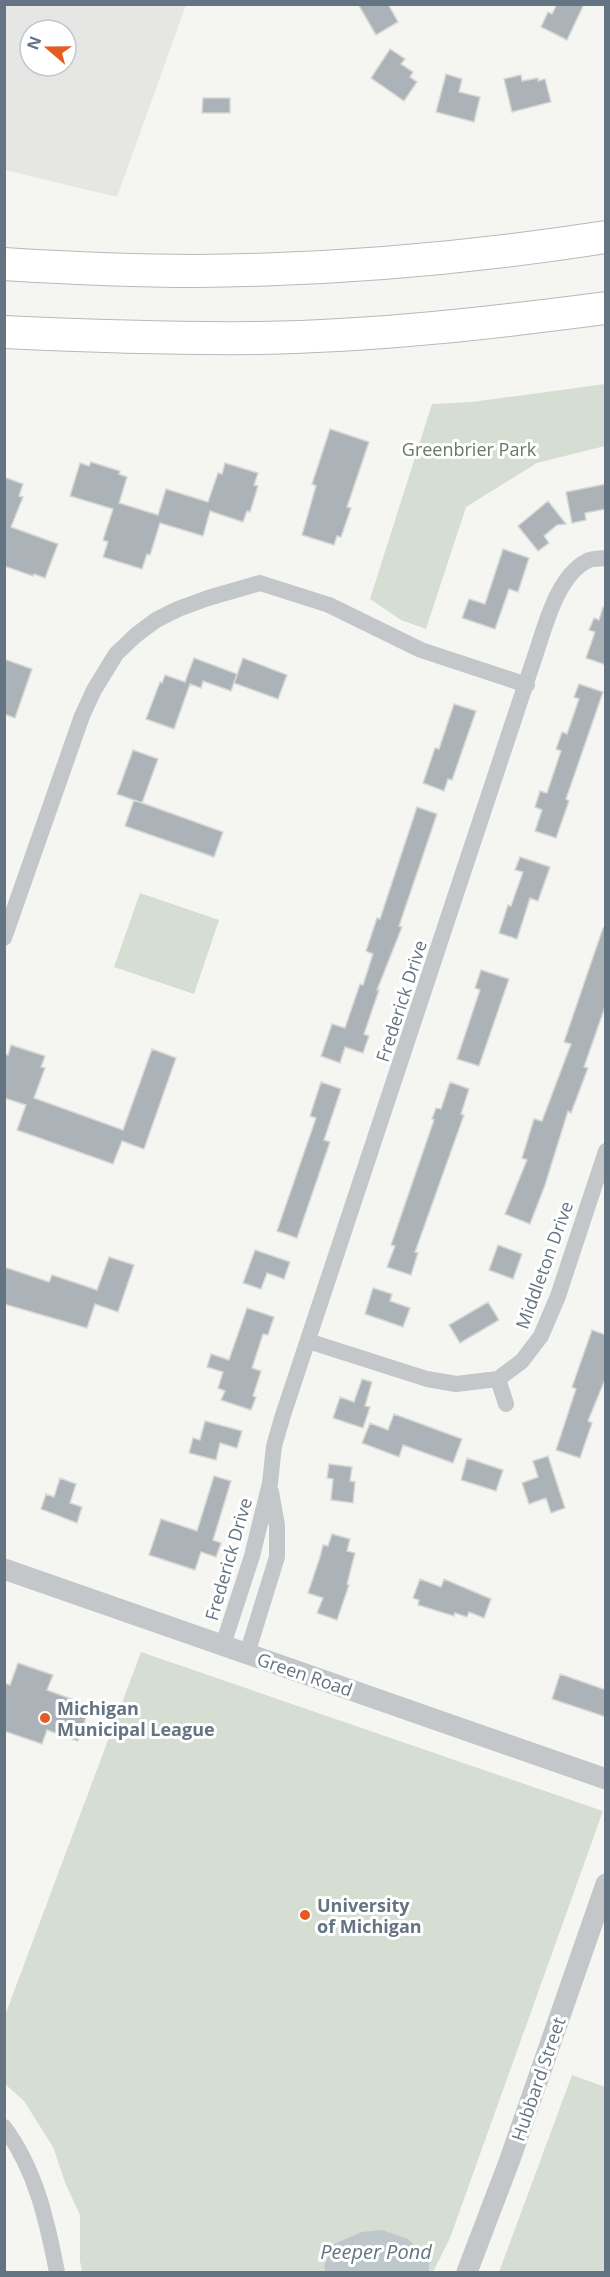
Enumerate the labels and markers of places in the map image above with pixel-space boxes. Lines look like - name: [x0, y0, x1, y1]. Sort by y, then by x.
- place label: Michigan Municipal League: [57, 1696, 215, 1741]
- marker: Michigan Municipal League: [38, 1711, 52, 1725]
- place label: University of Michigan: [317, 1893, 422, 1938]
- marker: University of Michigan: [298, 1908, 312, 1922]

